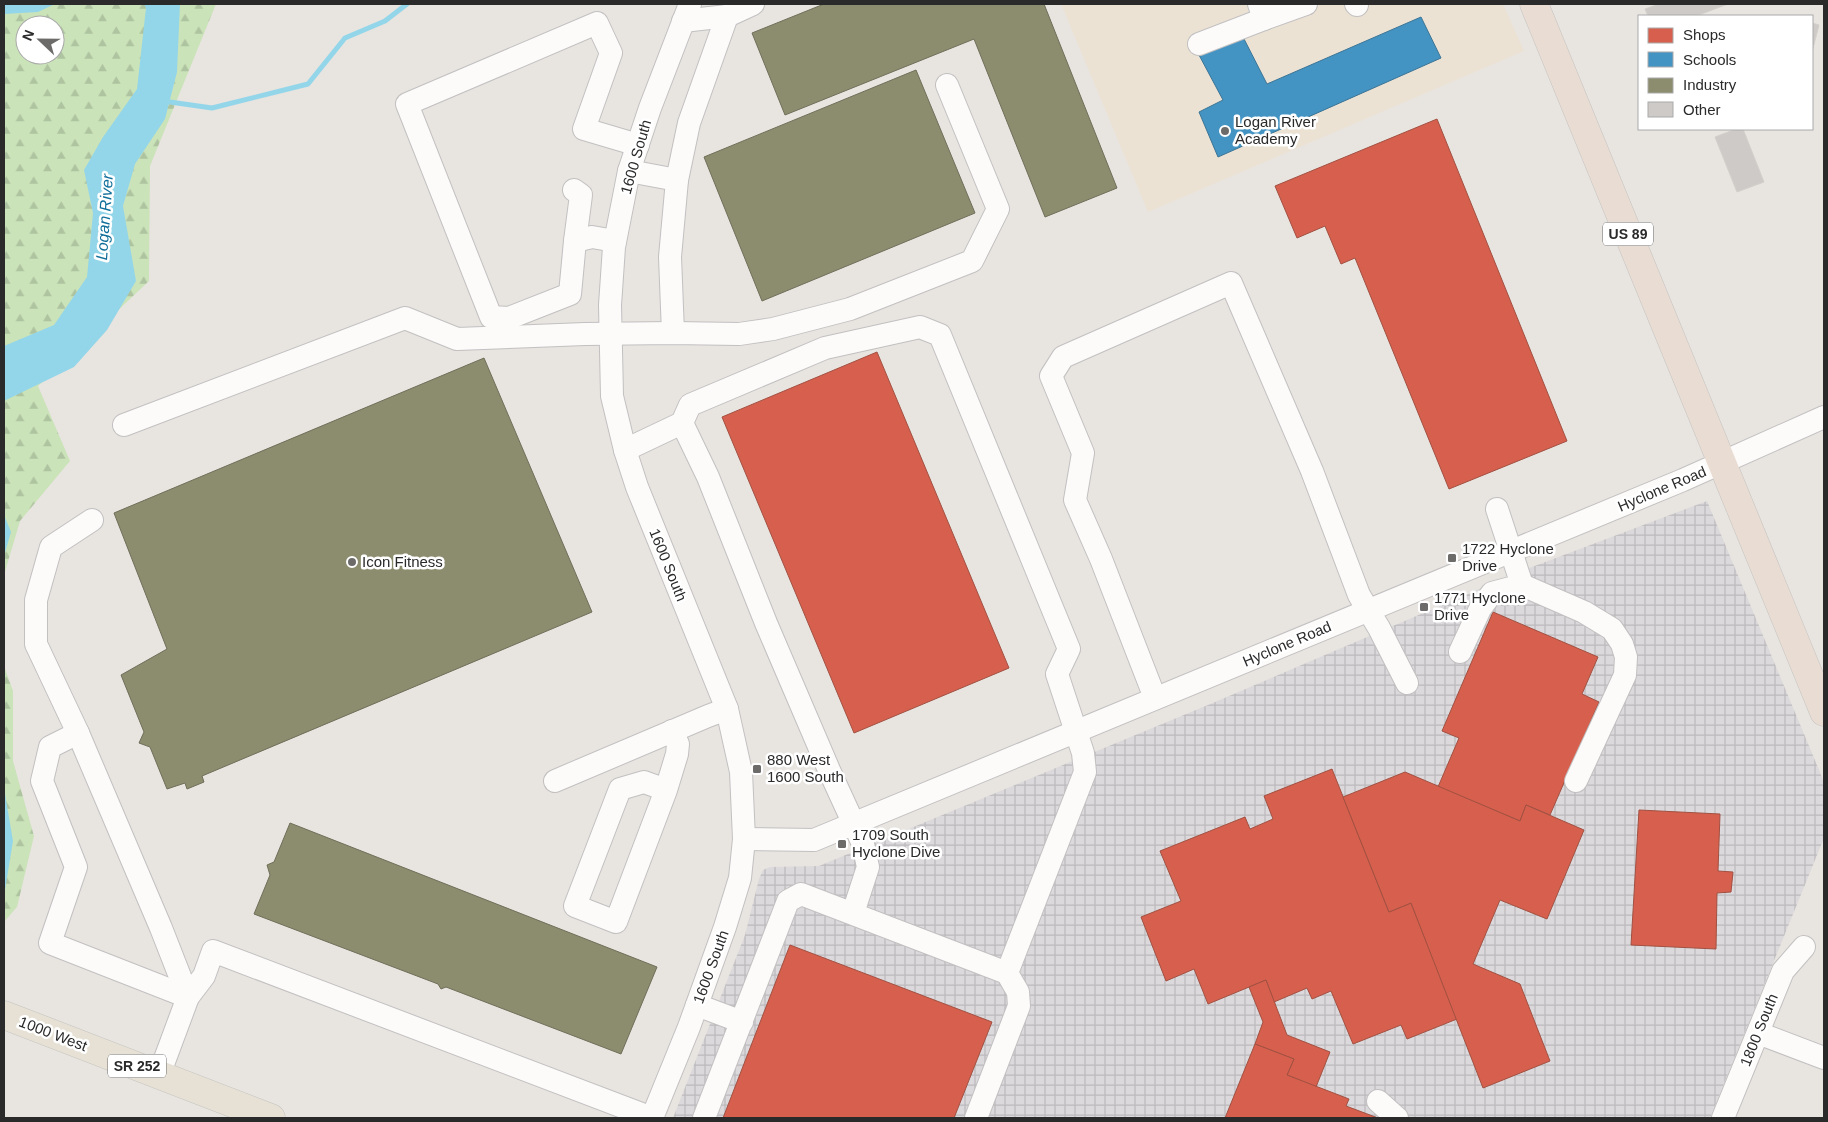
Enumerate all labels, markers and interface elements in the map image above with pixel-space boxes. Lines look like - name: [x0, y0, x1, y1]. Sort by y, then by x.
- north arrow: [15, 15, 65, 65]
- legend: [1638, 15, 1813, 130]
- text: Shops: [1683, 26, 1726, 43]
- text: N: [19, 27, 37, 43]
- text: Schools: [1683, 51, 1736, 68]
- text: Industry: [1683, 76, 1737, 93]
- text: Other: [1683, 101, 1721, 118]
- place label: Logan River Academy: [1235, 113, 1316, 147]
- street label: 1600 South: [617, 118, 654, 196]
- marker: Logan River Academy: [1219, 125, 1231, 137]
- water label: Logan River: [93, 173, 116, 261]
- road number: US 89: [1603, 222, 1653, 245]
- street label: Hyclone Road: [1615, 462, 1708, 515]
- street label: 1600 South: [646, 526, 691, 604]
- place label: 1722 Hyclone Drive: [1462, 540, 1554, 574]
- marker: 1722 Hyclone Drive: [1446, 552, 1458, 564]
- place label: Icon Fitness: [362, 553, 443, 570]
- marker: Icon Fitness: [346, 556, 358, 568]
- place label: 1771 Hyclone Drive: [1434, 589, 1526, 623]
- marker: 1771 Hyclone Drive: [1418, 601, 1430, 613]
- street label: Hyclone Road: [1240, 617, 1333, 670]
- place label: 880 West 1600 South: [767, 751, 844, 785]
- marker: 880 West 1600 South: [751, 763, 763, 775]
- place label: 1709 South Hyclone Dive: [852, 826, 940, 860]
- marker: 1709 South Hyclone Dive: [836, 838, 848, 850]
- street label: 1600 South: [689, 928, 732, 1006]
- street label: 1800 South: [1736, 991, 1781, 1069]
- street label: 1000 West: [17, 1013, 90, 1055]
- road number: SR 252: [108, 1054, 166, 1078]

